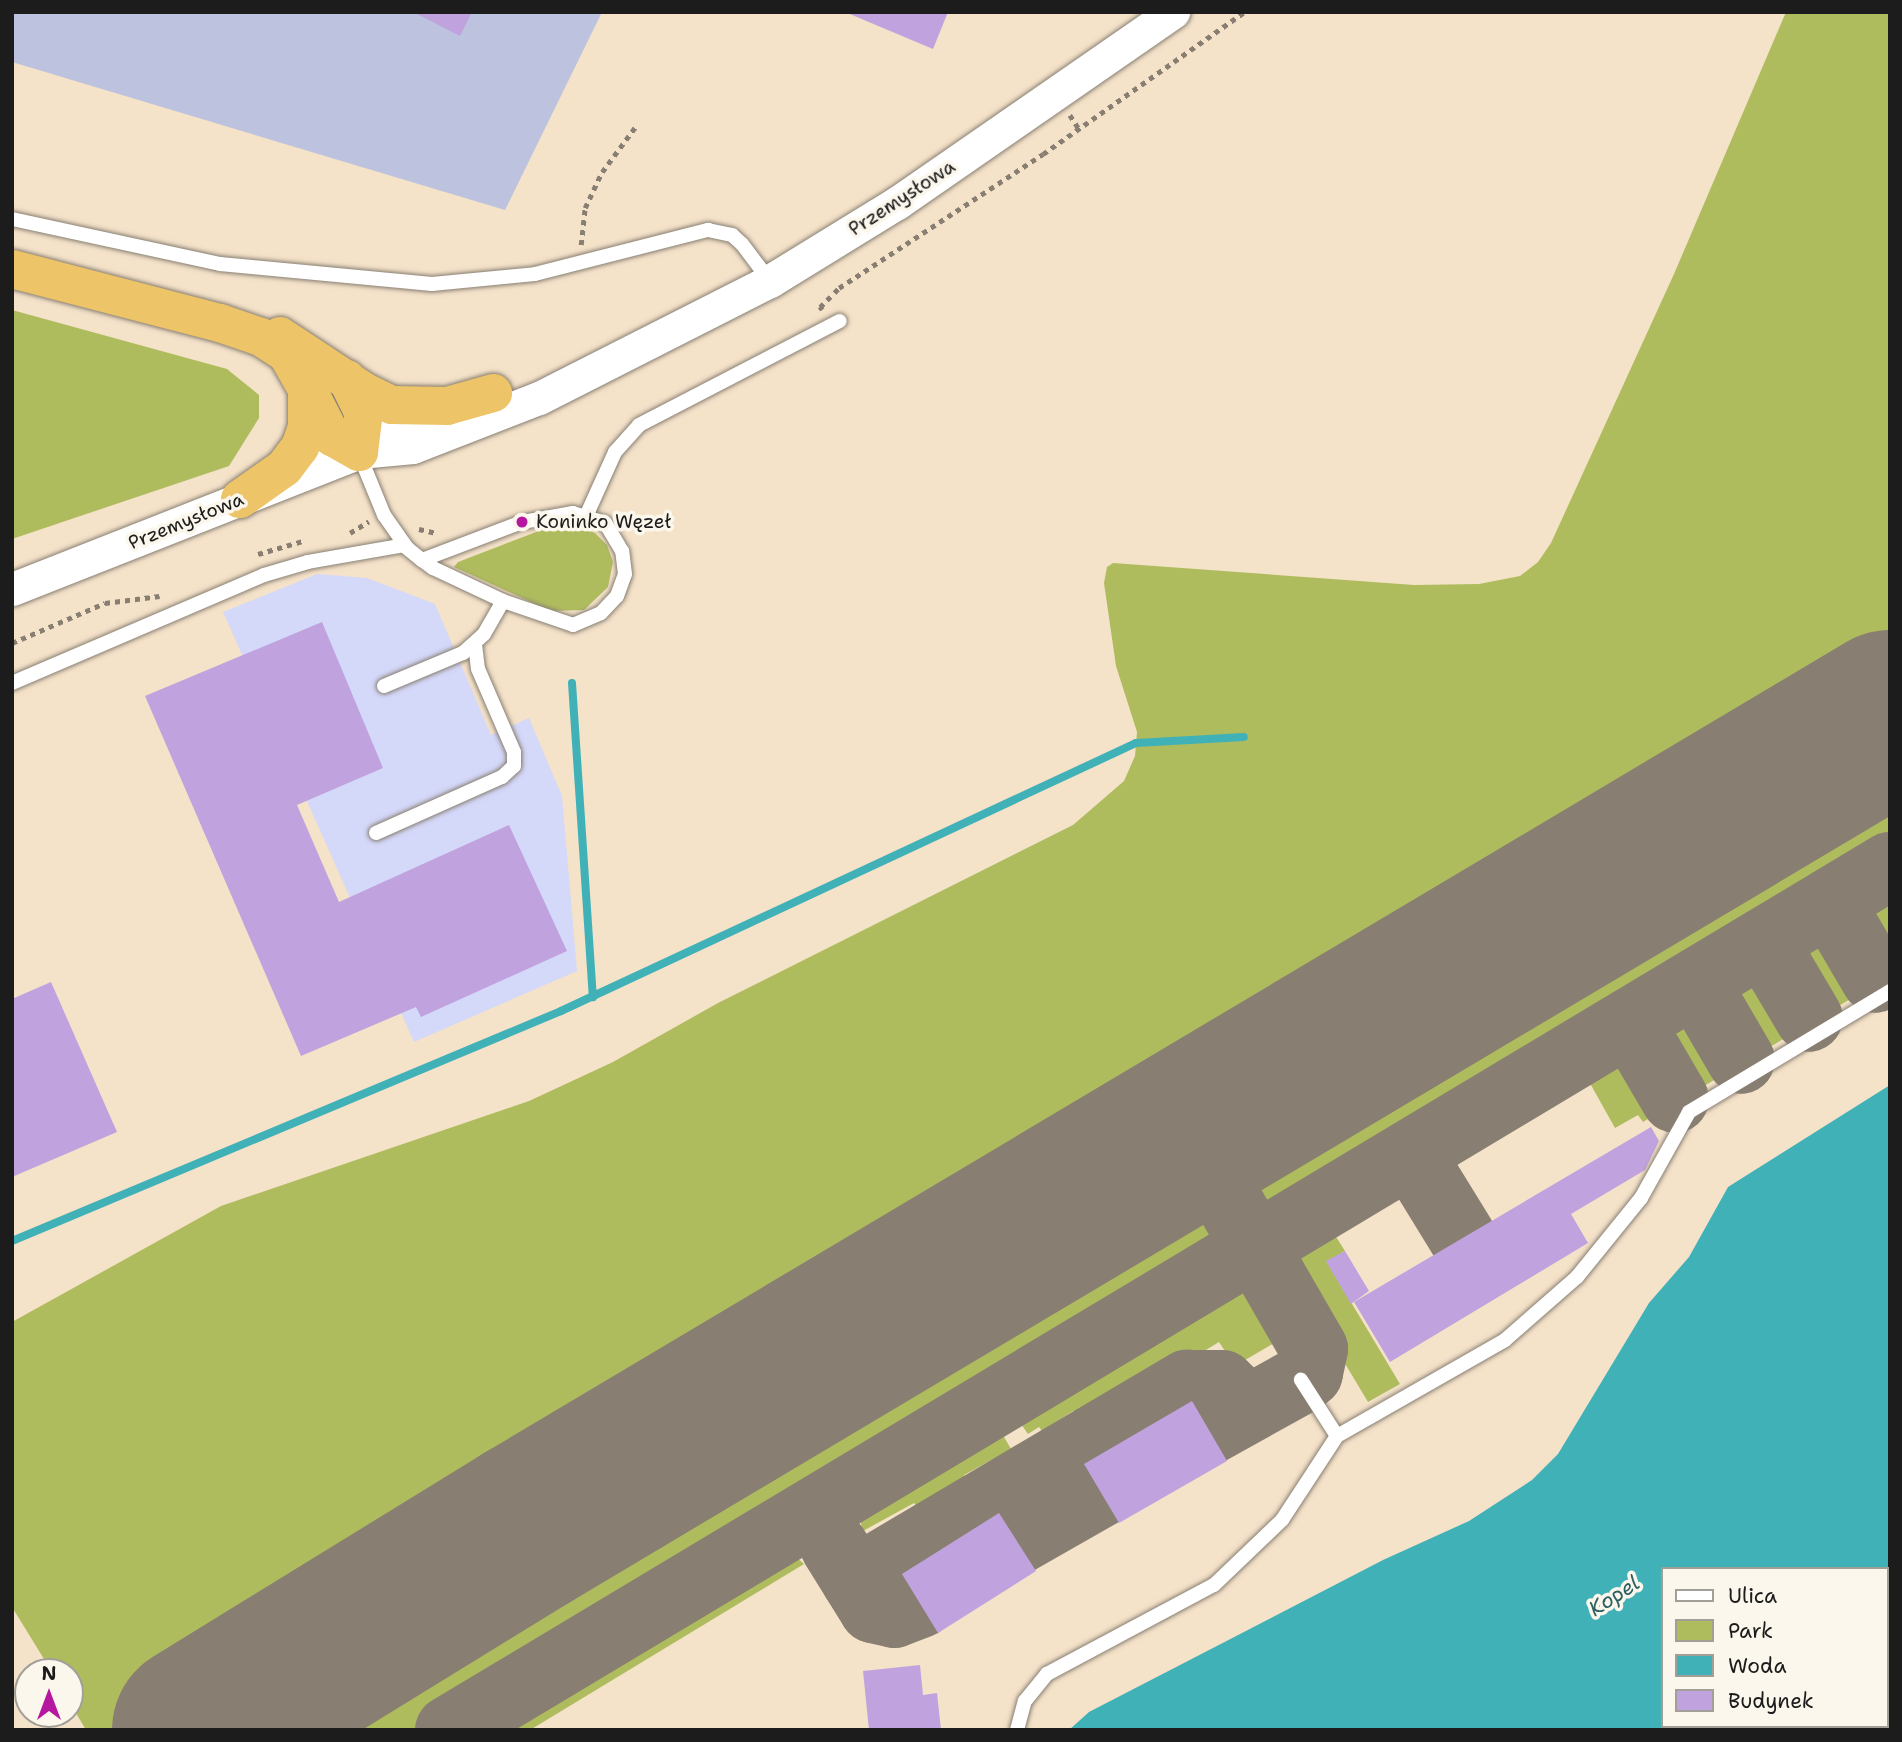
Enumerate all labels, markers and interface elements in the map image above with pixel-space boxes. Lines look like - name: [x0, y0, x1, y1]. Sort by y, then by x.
- street label: Przemysłowa: [845, 155, 959, 241]
- street label: Przemysłowa: [125, 488, 247, 554]
- place label: Koninko Węzeł: [536, 511, 671, 533]
- marker: Koninko Węzeł: [514, 514, 530, 530]
- legend: [1660, 1567, 1888, 1728]
- water label: Kopel: [1584, 1570, 1644, 1622]
- text: Ulica: [1728, 1582, 1777, 1610]
- text: Park: [1728, 1617, 1773, 1645]
- text: Woda: [1728, 1652, 1786, 1680]
- north arrow: [14, 1658, 84, 1728]
- text: N: [41, 1661, 57, 1686]
- text: Budynek: [1728, 1687, 1814, 1715]

